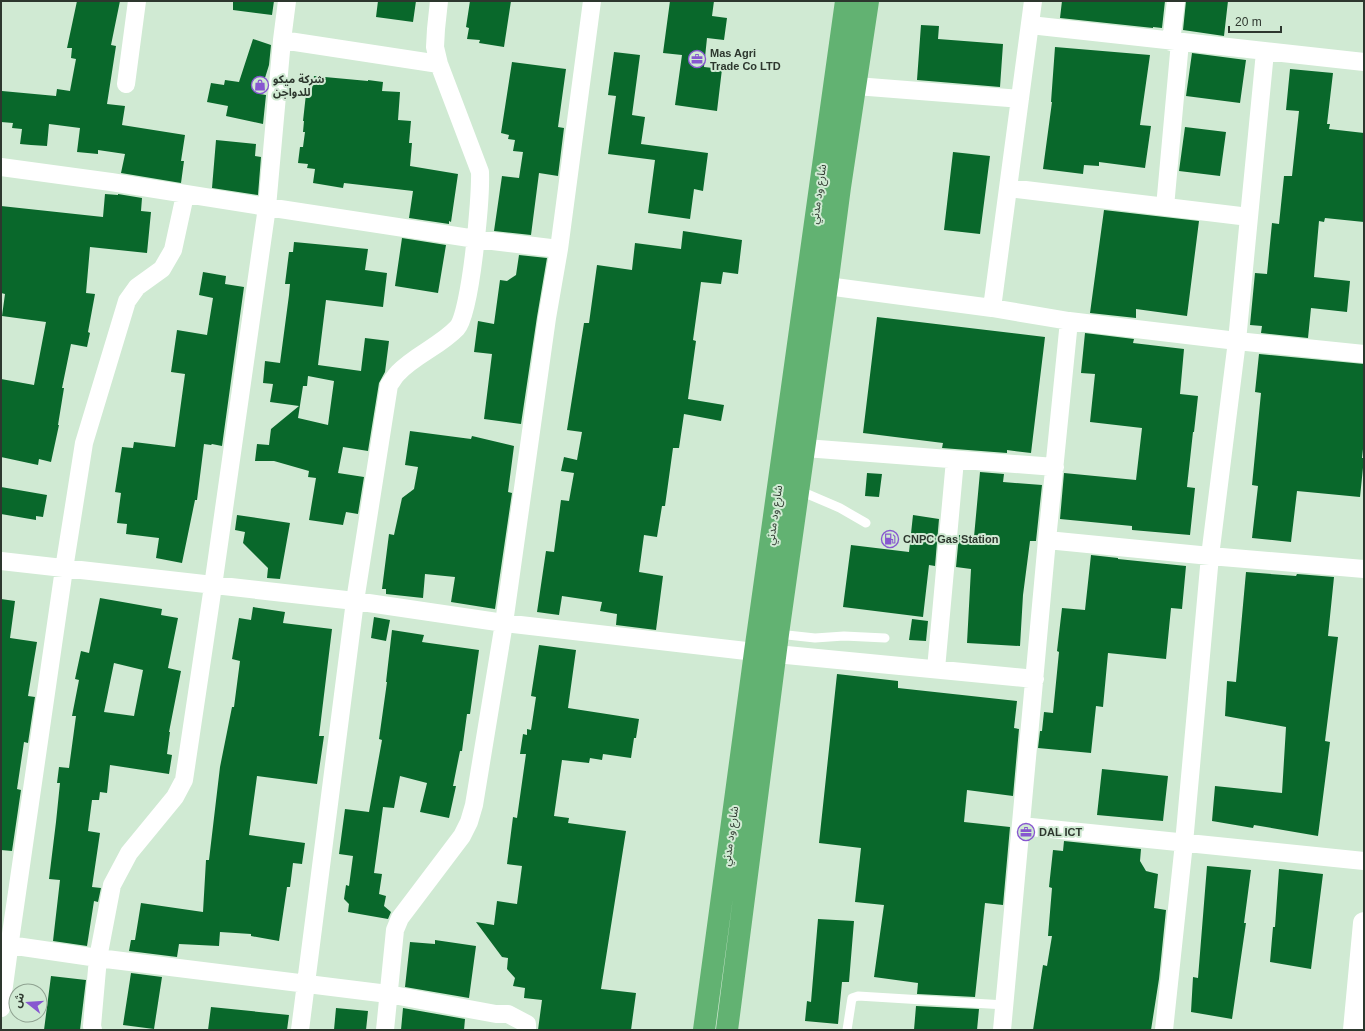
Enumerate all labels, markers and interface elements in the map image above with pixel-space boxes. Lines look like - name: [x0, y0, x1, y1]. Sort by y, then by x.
- scale bar: [1229, 8, 1281, 34]
- text: 20 m: [1235, 15, 1262, 29]
- place label: Mas Agri Trade Co LTD: [710, 47, 781, 72]
- office icon: Mas Agri Trade Co LTD: [687, 49, 707, 69]
- place label: شركة ميكو للدواجن: [273, 73, 324, 99]
- shop icon: شركة ميكو للدواجن: [250, 75, 270, 95]
- street label: شارع ود مدني: [808, 163, 832, 225]
- street label: شارع ود مدني: [764, 484, 788, 546]
- fuel station icon: CNPC Gas Station: [880, 529, 900, 549]
- place label: CNPC Gas Station: [903, 533, 999, 545]
- street label: شارع ود مدني: [720, 805, 744, 867]
- office icon: DAL ICT: [1016, 822, 1036, 842]
- place label: DAL ICT: [1039, 826, 1082, 838]
- north arrow: [8, 983, 48, 1023]
- text: ش: [10, 991, 27, 1009]

